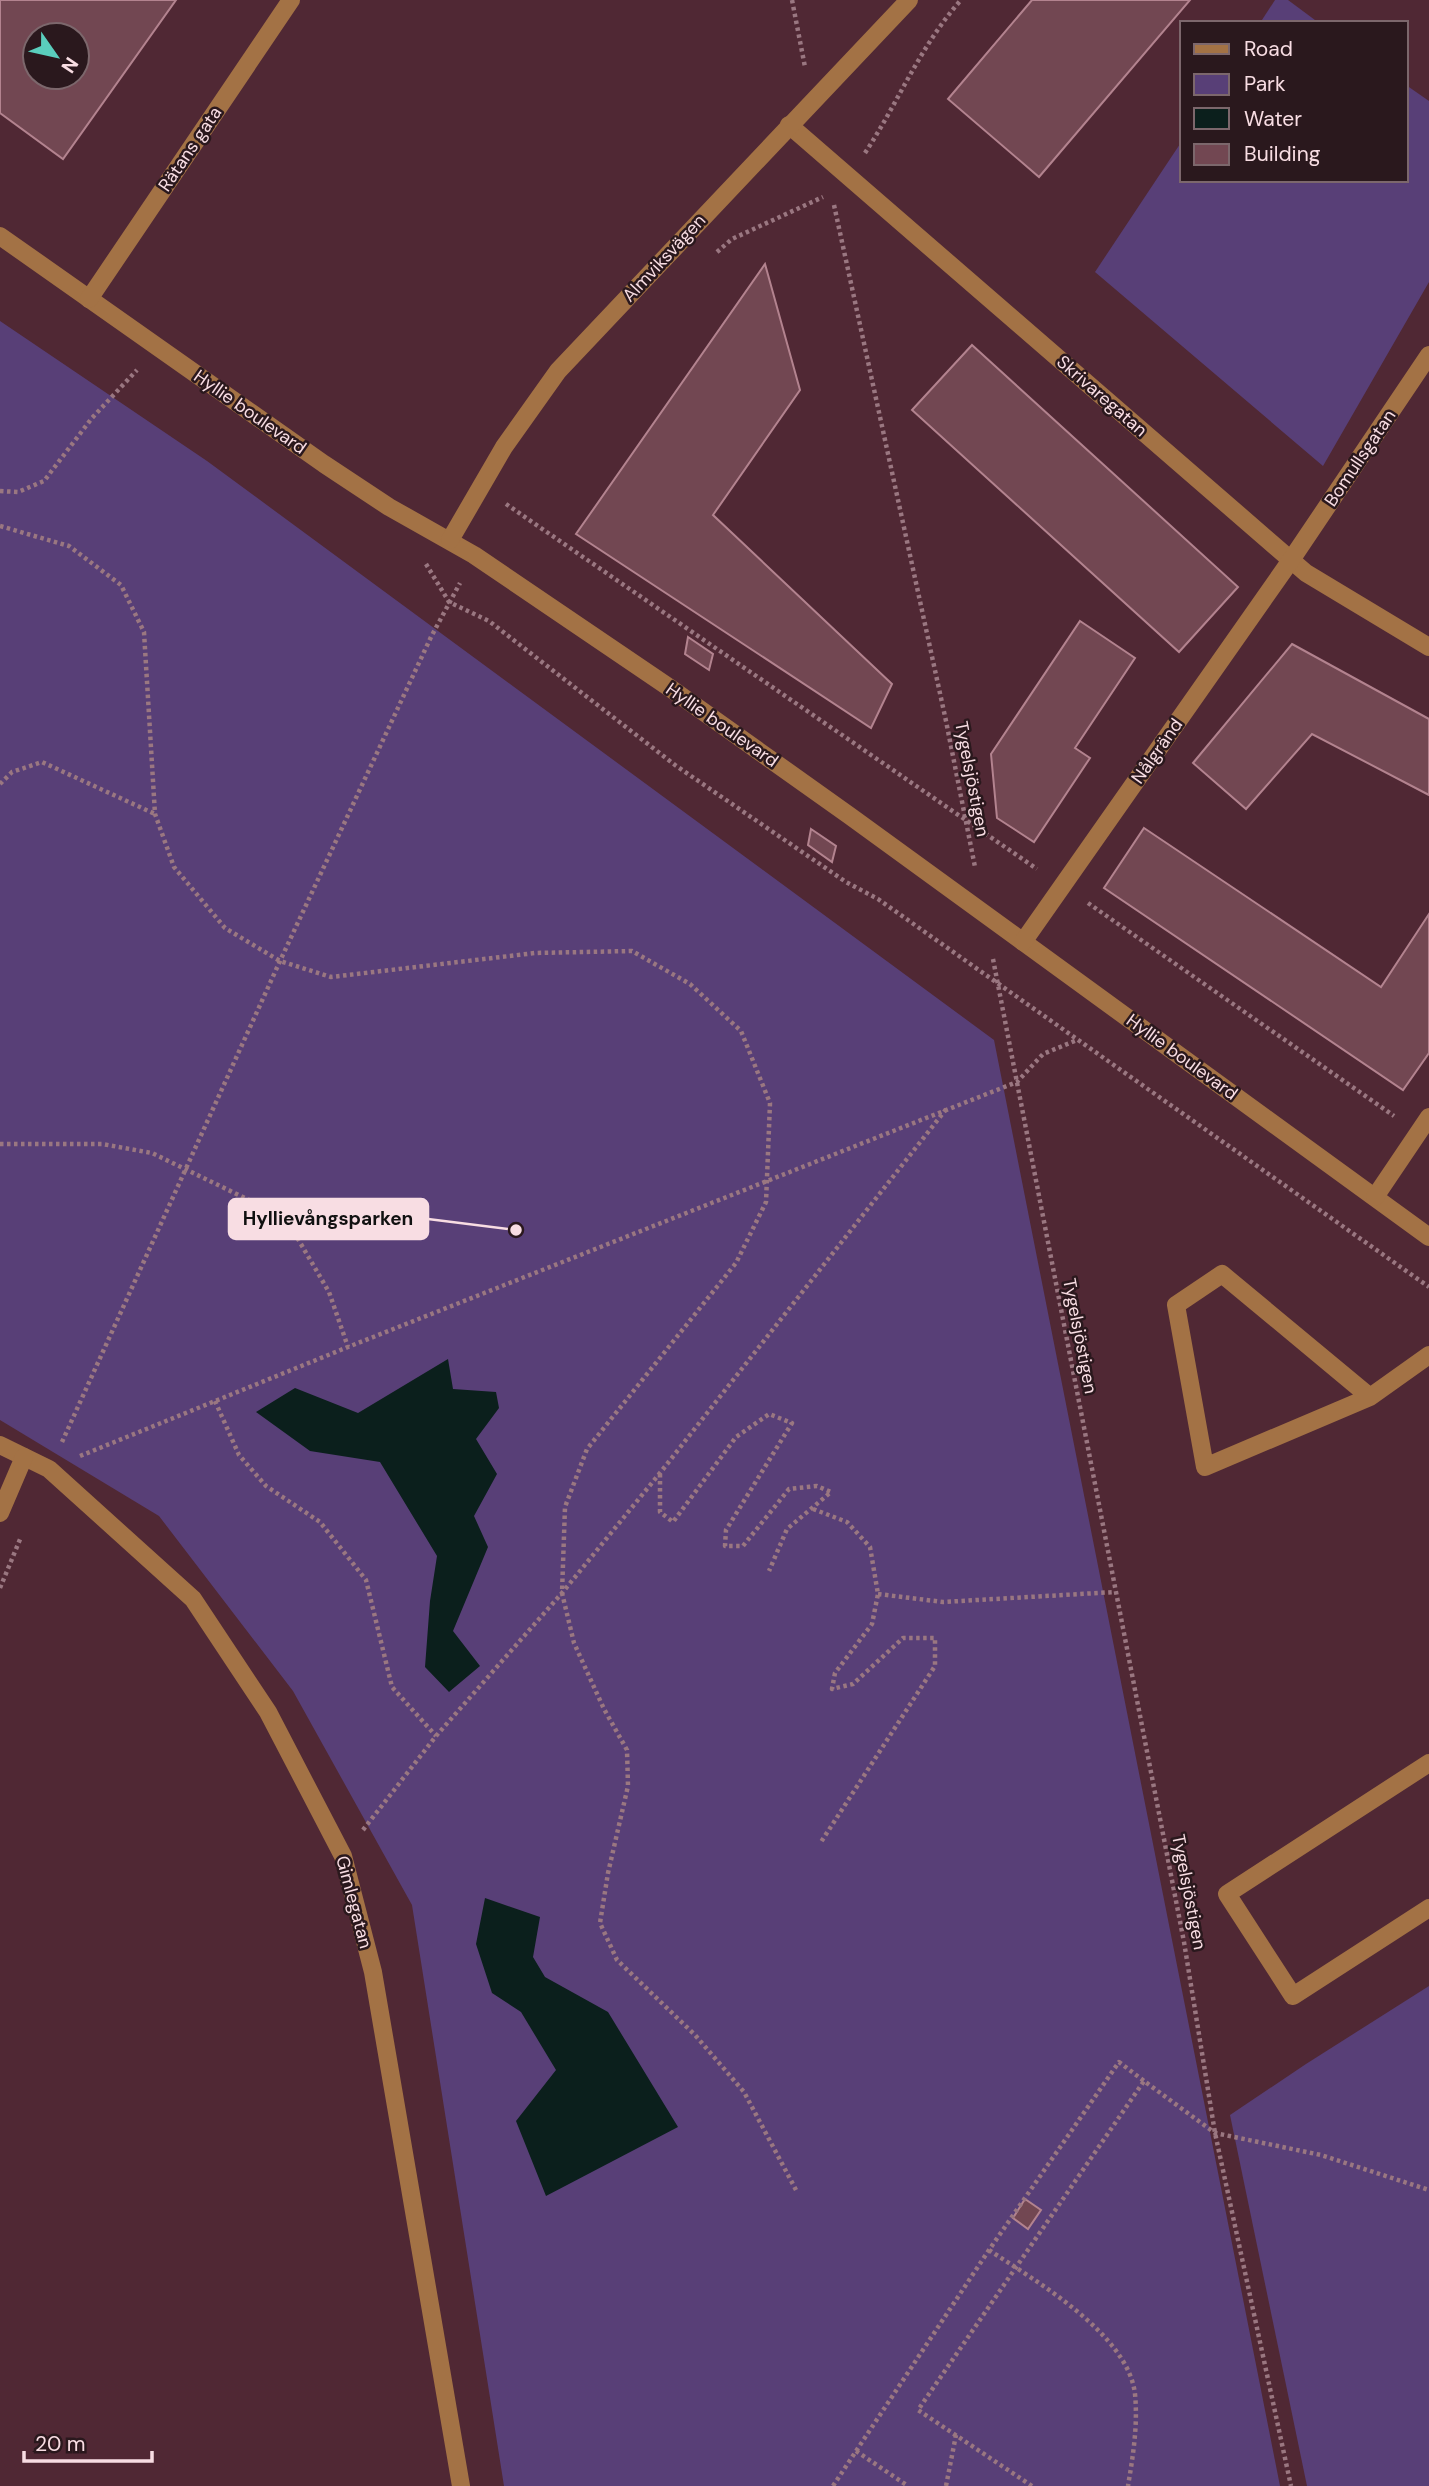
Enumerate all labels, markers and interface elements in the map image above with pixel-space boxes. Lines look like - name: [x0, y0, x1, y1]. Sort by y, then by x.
- north arrow: [21, 21, 91, 91]
- legend: [1180, 21, 1408, 182]
- text: Road: [1244, 35, 1293, 63]
- text: N: [55, 52, 84, 78]
- text: Park: [1244, 70, 1286, 98]
- street label: Rätans gata: [153, 102, 227, 196]
- text: Water: [1244, 105, 1302, 133]
- text: Building: [1244, 140, 1321, 168]
- street label: Almviksvägen: [617, 209, 711, 307]
- street label: Skrivaregatan: [1052, 350, 1152, 442]
- street label: Hyllie boulevard: [189, 364, 311, 460]
- street label: Bomullsgatan: [1319, 405, 1401, 511]
- street label: Hyllie boulevard: [661, 677, 783, 773]
- street label: Nålgränd: [1126, 714, 1188, 788]
- street label: Tygelsjöstigen: [949, 719, 995, 839]
- street label: Hyllie boulevard: [1121, 1008, 1243, 1106]
- callout: Hyllievångsparken: [229, 1199, 428, 1239]
- text: Hyllievångsparken: [243, 1206, 413, 1231]
- street label: Tygelsjöstigen: [1057, 1276, 1103, 1396]
- street label: Tygelsjöstigen: [1166, 1832, 1212, 1952]
- street label: Gimlegatan: [330, 1853, 378, 1951]
- scale bar: [24, 2420, 152, 2464]
- text: 20 m: [35, 2430, 86, 2458]

